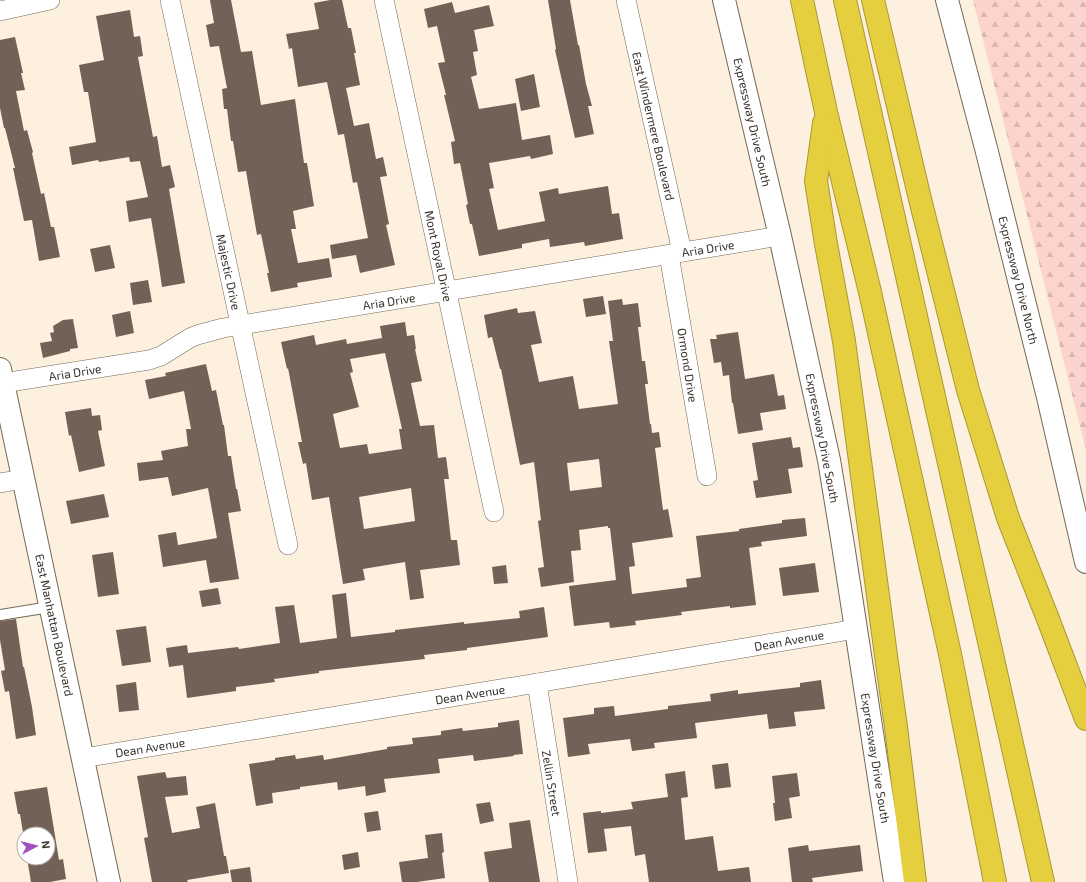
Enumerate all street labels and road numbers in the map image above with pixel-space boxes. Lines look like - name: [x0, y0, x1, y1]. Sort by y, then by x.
- street label: East Windermere Boulevard: [630, 50, 678, 202]
- street label: Expressway Drive South: [731, 56, 775, 188]
- street label: Mont Royal Drive: [422, 209, 456, 303]
- street label: Expressway Drive North: [996, 215, 1042, 345]
- street label: Majestic Drive: [213, 233, 244, 311]
- street label: Aria Drive: [681, 237, 735, 259]
- street label: Aria Drive: [362, 290, 416, 312]
- street label: Ormond Drive: [675, 327, 701, 403]
- street label: Aria Drive: [48, 361, 102, 383]
- street label: Expressway Drive South: [804, 372, 842, 504]
- street label: East Manhattan Boulevard: [33, 553, 77, 697]
- street label: Dean Avenue: [753, 627, 825, 653]
- street label: Dean Avenue: [434, 682, 506, 706]
- street label: Expressway Drive South: [859, 692, 893, 824]
- street label: Dean Avenue: [114, 735, 186, 759]
- street label: Zellin Street: [540, 749, 564, 817]

